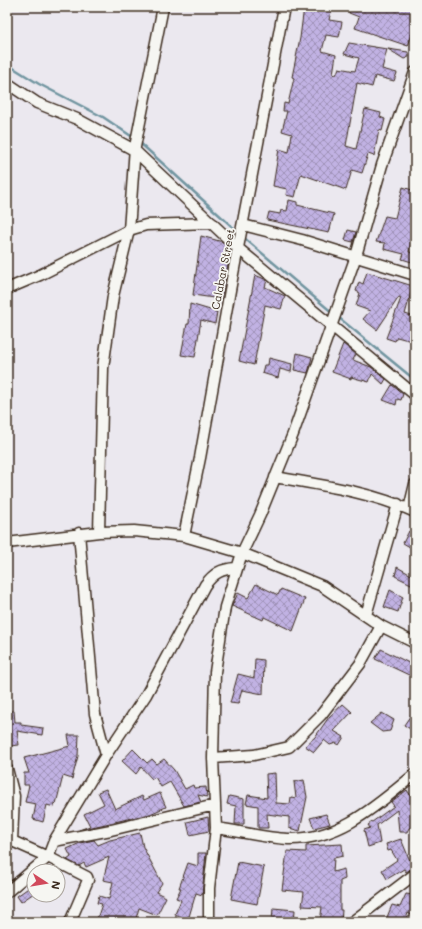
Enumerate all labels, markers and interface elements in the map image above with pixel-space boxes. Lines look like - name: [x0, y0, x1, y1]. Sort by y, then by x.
- street label: Calabar Street: [207, 227, 238, 311]
- north arrow: [26, 863, 66, 903]
- text: N: [48, 880, 64, 891]

